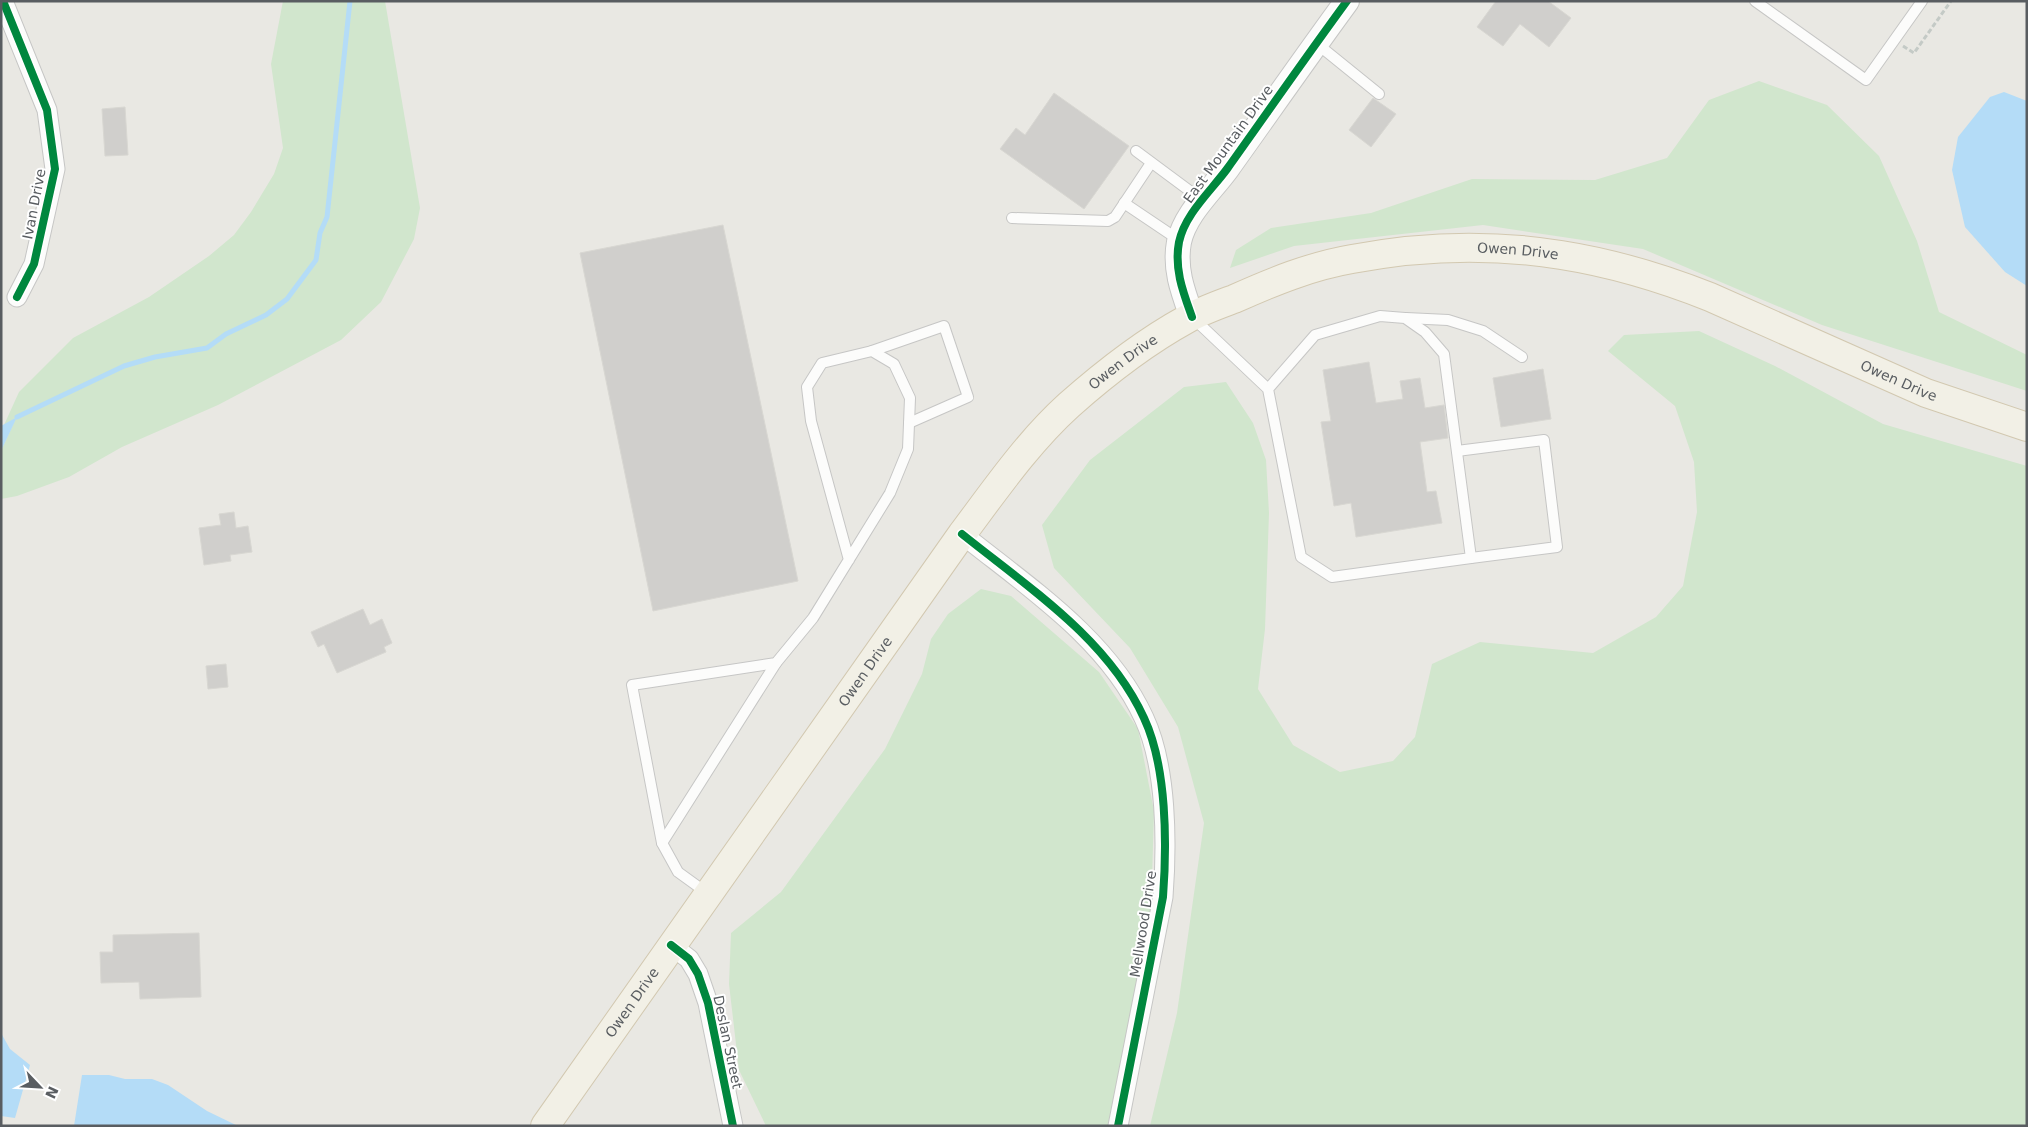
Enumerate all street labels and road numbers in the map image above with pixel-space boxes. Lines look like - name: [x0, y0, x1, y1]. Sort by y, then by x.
- street label: East Mountain Drive: [1180, 82, 1276, 206]
- street label: Ivan Drive: [19, 167, 49, 241]
- street label: Owen Drive: [1477, 240, 1560, 263]
- street label: Owen Drive: [1085, 331, 1160, 393]
- street label: Owen Drive: [1858, 357, 1939, 404]
- street label: Owen Drive: [835, 633, 895, 709]
- street label: Mellwood Drive: [1127, 870, 1159, 978]
- street label: Owen Drive: [602, 965, 662, 1041]
- street label: Deslan Street: [710, 994, 746, 1091]

